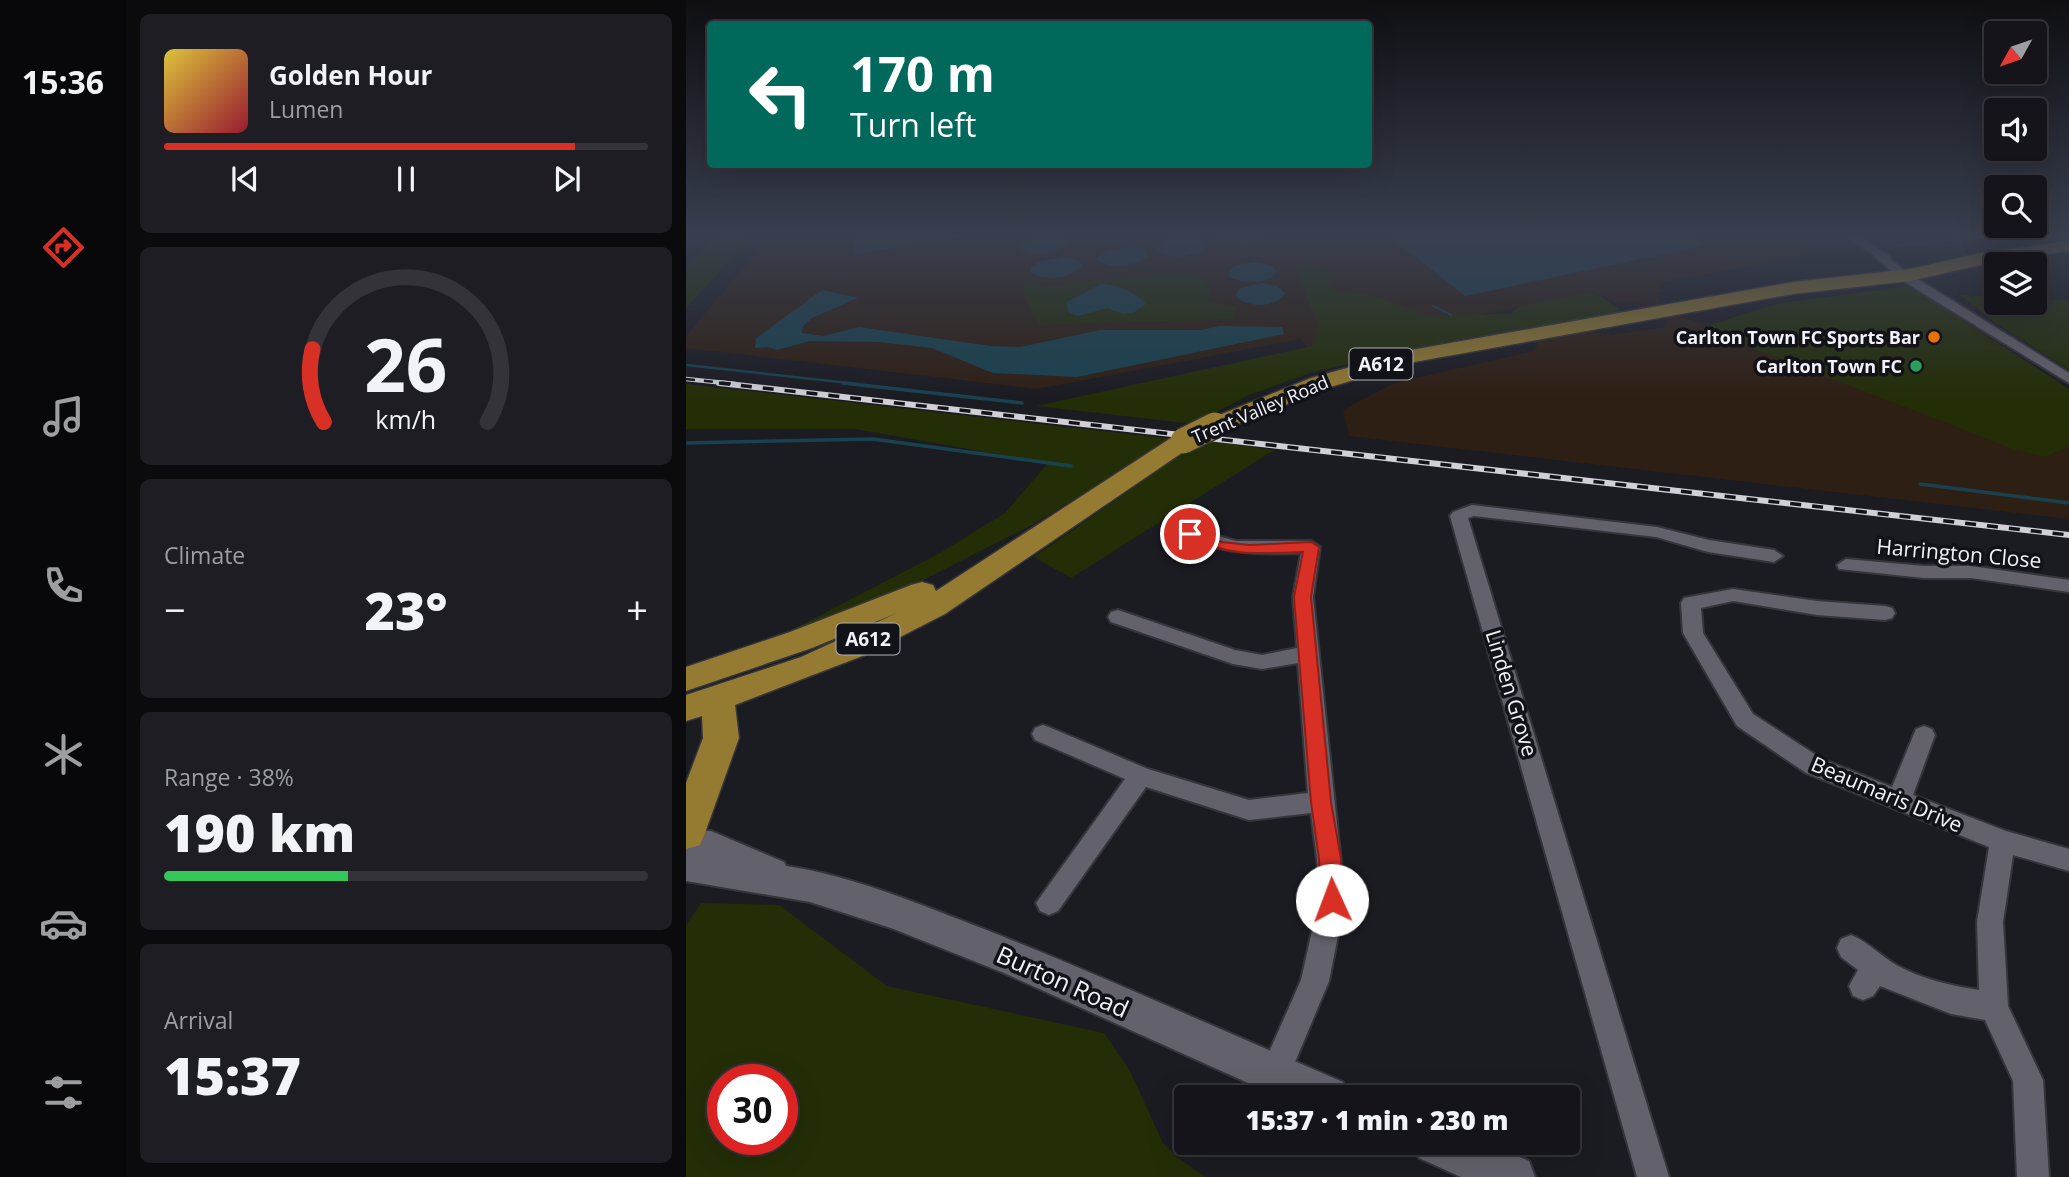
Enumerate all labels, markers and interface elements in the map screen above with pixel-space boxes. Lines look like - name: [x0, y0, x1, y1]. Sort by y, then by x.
- north arrow: [1984, 21, 2048, 84]
- map controls: [1984, 21, 2047, 315]
- text: 170 m: [850, 40, 995, 106]
- icon: left: [735, 49, 826, 140]
- text: Golden Hour: [269, 57, 432, 93]
- text: 15:36: [22, 60, 104, 103]
- text: Lumen: [269, 93, 343, 125]
- button: sound: [1984, 98, 2047, 161]
- text: Turn left: [850, 103, 976, 146]
- icon: previous: [226, 160, 264, 198]
- icon: pause: [387, 160, 425, 198]
- icon: next: [548, 160, 586, 198]
- button: search: [1984, 175, 2047, 238]
- icon: directions: [39, 223, 88, 272]
- button: layers: [1984, 252, 2047, 315]
- text: 26: [364, 314, 448, 413]
- place label: Carlton Town FC Sports Bar: [1676, 325, 1920, 349]
- marker: Carlton Town FC Sports Bar: [1926, 329, 1942, 345]
- road number: A612: [1350, 348, 1412, 380]
- place label: Carlton Town FC: [1756, 354, 1902, 378]
- marker: Carlton Town FC: [1908, 358, 1924, 374]
- street label: Trent Valley Road: [1188, 369, 1332, 449]
- icon: music: [39, 392, 88, 441]
- text: km/h: [376, 402, 436, 436]
- pin: [1160, 504, 1220, 564]
- icon: arrive: [1171, 515, 1209, 553]
- street label: Harrington Close: [1875, 532, 2043, 574]
- text: Climate: [164, 539, 245, 571]
- icon: phone: [39, 561, 88, 610]
- text: 23°: [365, 574, 447, 645]
- text: −: [164, 583, 186, 635]
- text: +: [626, 583, 648, 635]
- road number: A612: [836, 624, 900, 654]
- street label: Linden Grove: [1479, 626, 1545, 760]
- icon: climate: [39, 730, 88, 779]
- street label: Beaumaris Drive: [1807, 750, 1967, 838]
- text: Range · 38%: [164, 761, 294, 793]
- text: 190 km: [164, 796, 355, 867]
- position arrow: [1295, 863, 1369, 937]
- icon: car: [39, 899, 88, 948]
- street label: Burton Road: [992, 937, 1134, 1025]
- text: Arrival: [164, 1004, 233, 1036]
- text: 15:37: [164, 1039, 301, 1110]
- speed limit sign: 30: [707, 1064, 798, 1155]
- icon: filters: [39, 1068, 88, 1117]
- text: 15:37 · 1 min · 230 m: [1246, 1102, 1508, 1138]

